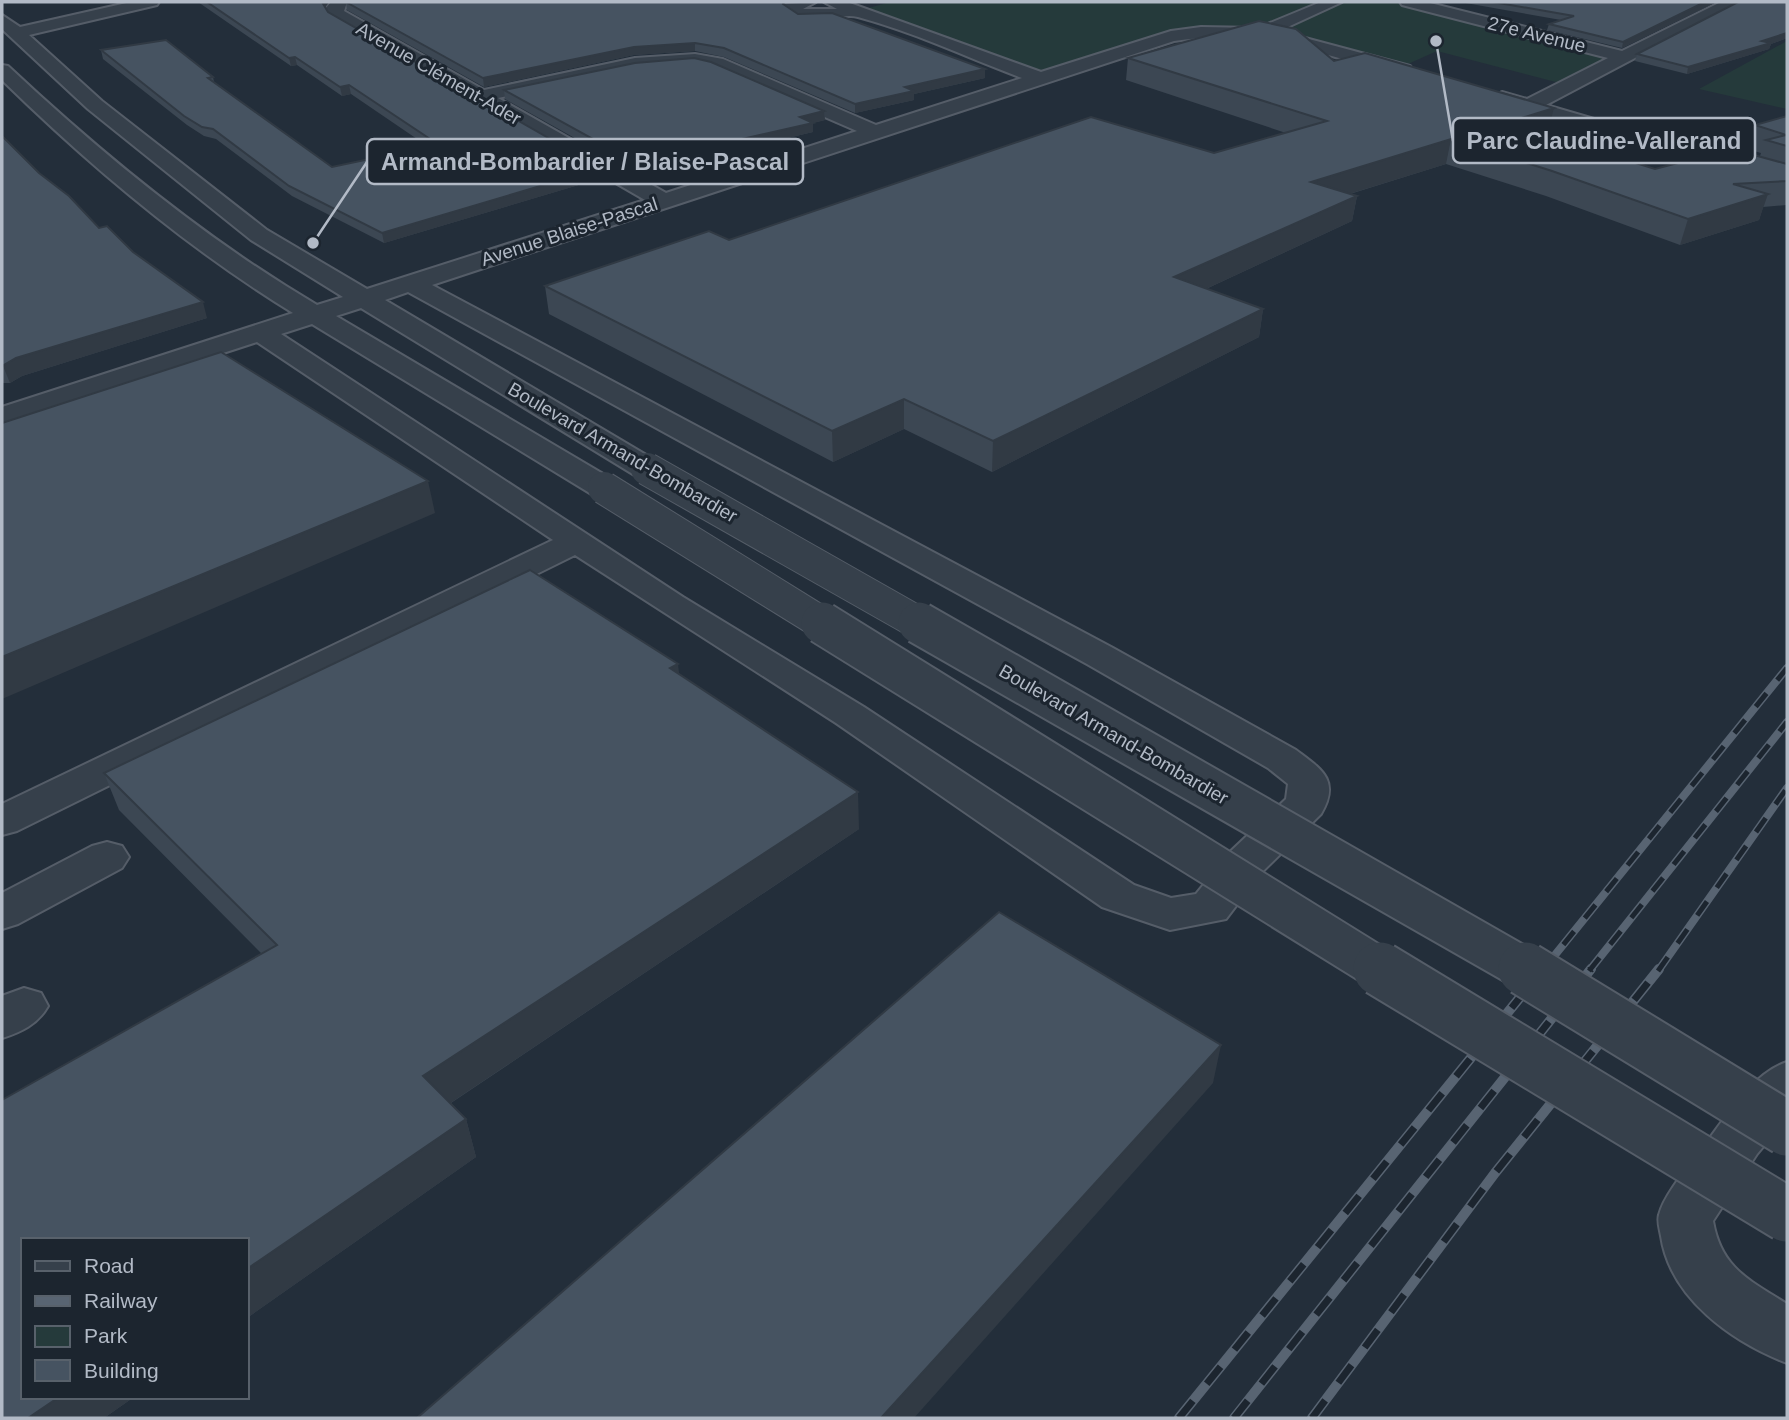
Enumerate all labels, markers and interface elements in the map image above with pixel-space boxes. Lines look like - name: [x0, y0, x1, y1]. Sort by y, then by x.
- street label: 27e Avenue: [1486, 12, 1588, 57]
- street label: Avenue Clément-Ader: [353, 18, 525, 130]
- callout: Parc Claudine-Vallerand: [1453, 118, 1755, 163]
- text: Parc Claudine-Vallerand: [1467, 127, 1741, 154]
- callout: Armand-Bombardier / Blaise-Pascal: [367, 139, 803, 184]
- text: Armand-Bombardier / Blaise-Pascal: [381, 148, 789, 175]
- street label: Avenue Blaise-Pascal: [478, 193, 660, 270]
- street label: Boulevard Armand-Bombardier: [505, 378, 742, 527]
- street label: Boulevard Armand-Bombardier: [996, 660, 1233, 809]
- legend: [21, 1238, 248, 1399]
- text: Road: [84, 1254, 134, 1277]
- text: Railway: [84, 1289, 158, 1312]
- text: Park: [84, 1324, 128, 1347]
- text: Building: [84, 1359, 159, 1382]

